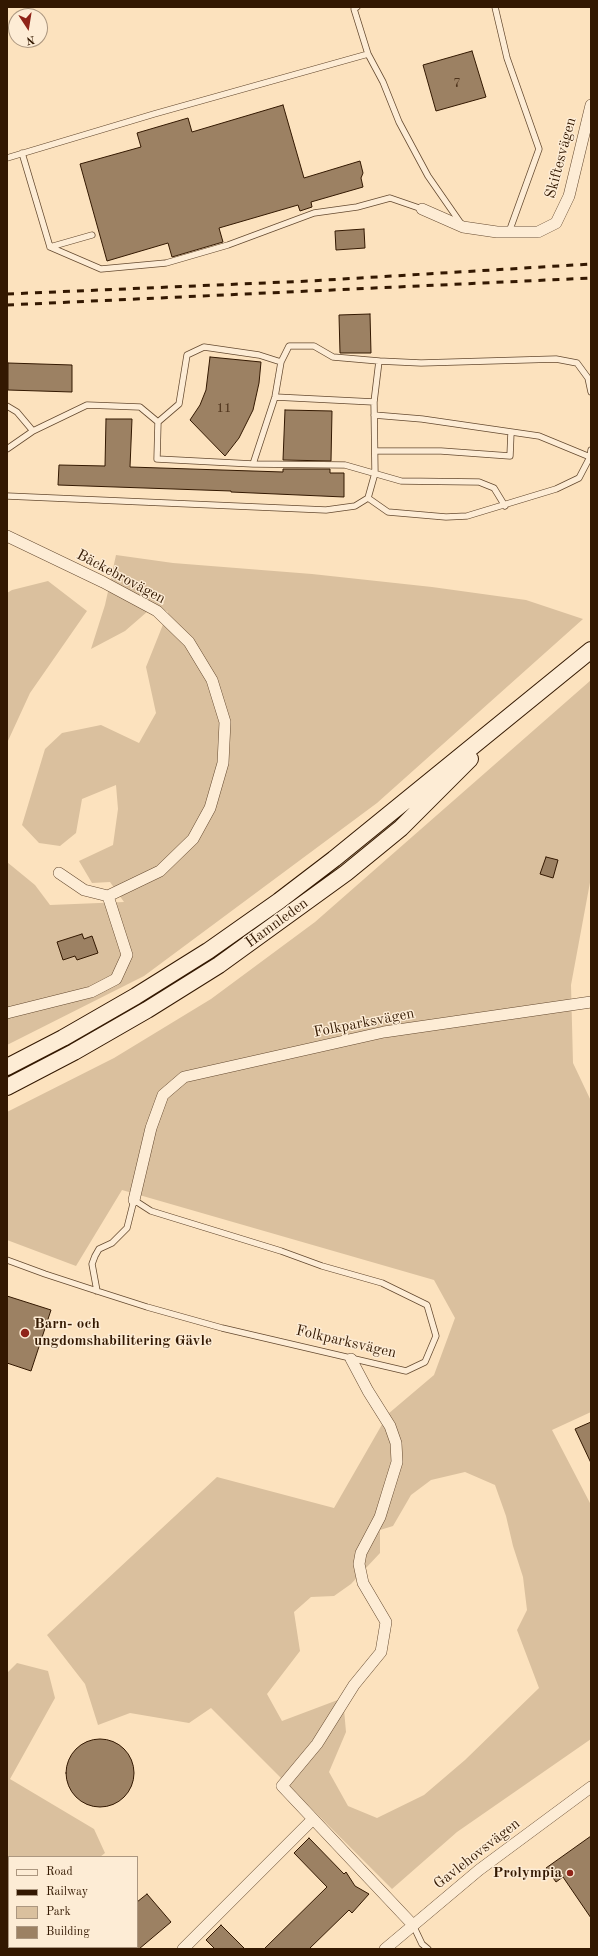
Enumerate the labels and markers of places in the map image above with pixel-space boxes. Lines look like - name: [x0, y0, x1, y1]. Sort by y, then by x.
- place label: Barn- och ungdomshabilitering Gävle: [34, 1315, 212, 1350]
- marker: Barn- och ungdomshabilitering Gävle: [19, 1327, 31, 1339]
- place label: Prolympia: [493, 1864, 562, 1882]
- marker: Prolympia: [565, 1868, 575, 1878]

